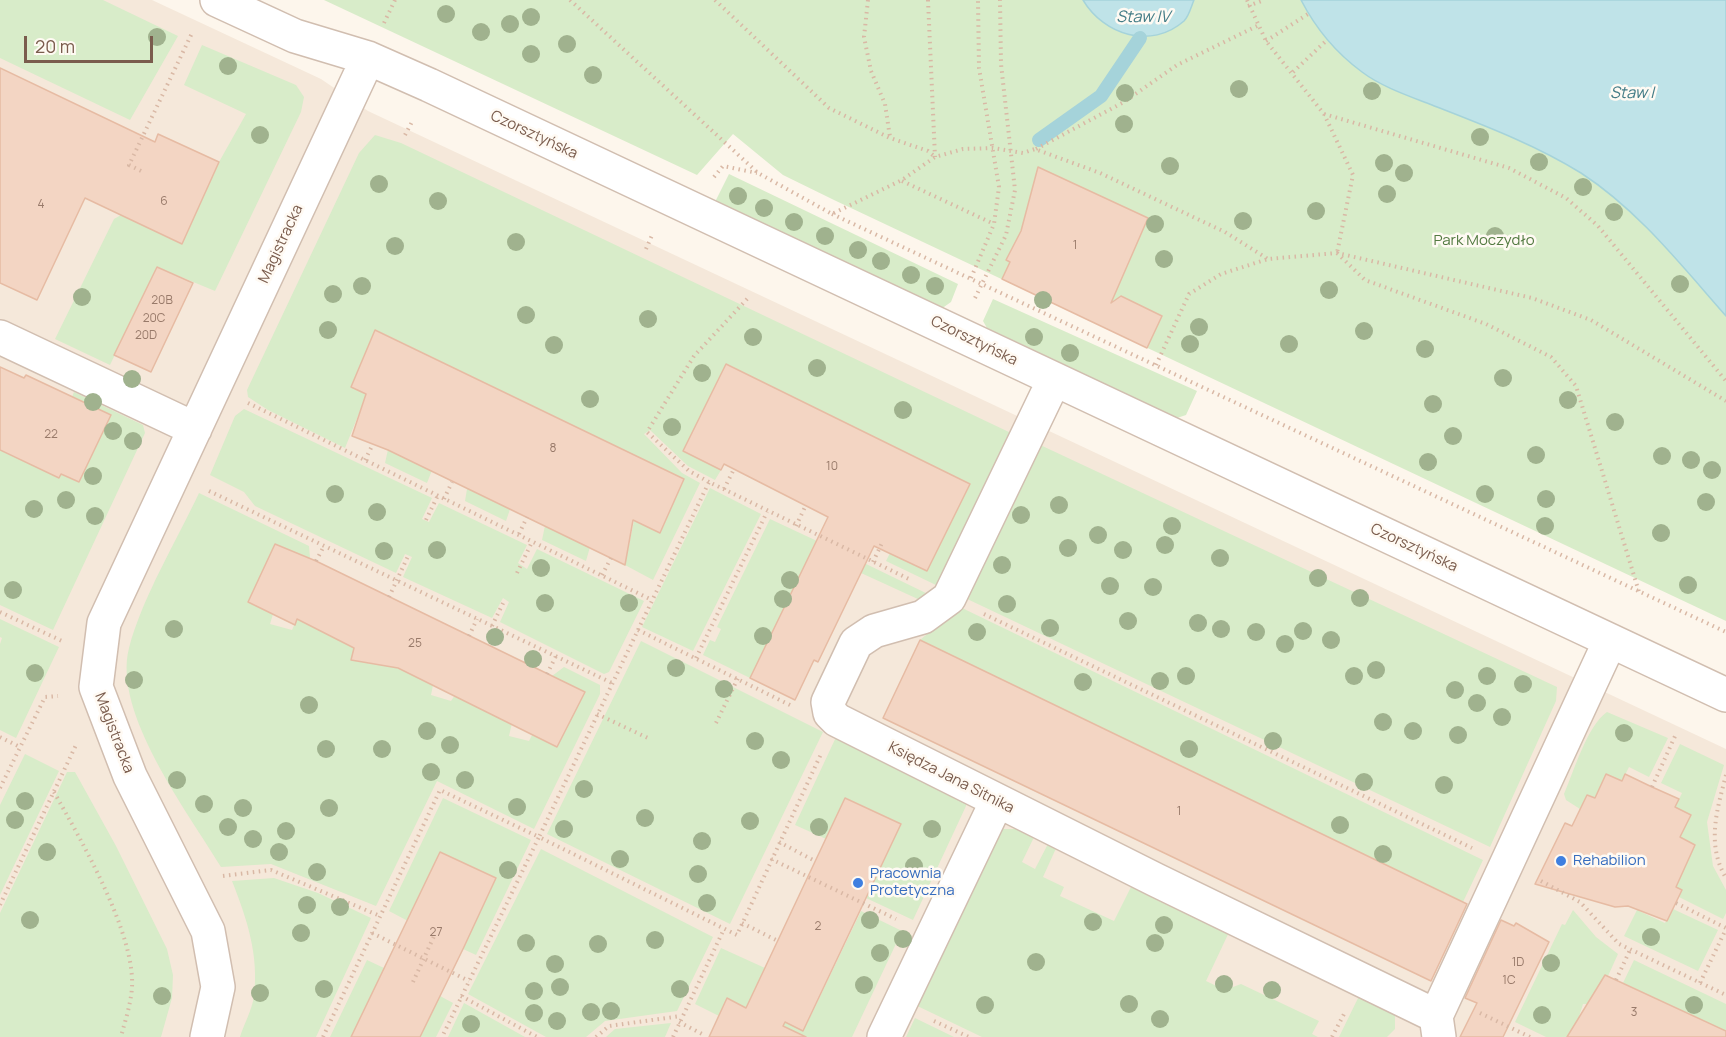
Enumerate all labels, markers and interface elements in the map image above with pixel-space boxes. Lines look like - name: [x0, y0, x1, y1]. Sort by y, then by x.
- water label: Staw IV: [1116, 8, 1170, 28]
- scale bar: [27, 24, 156, 62]
- text: 20 m: [35, 34, 75, 58]
- water label: Staw I: [1610, 84, 1654, 104]
- street label: Czorsztyńska: [488, 107, 580, 163]
- house number: 6: [160, 195, 168, 209]
- house number: 4: [37, 198, 45, 212]
- street label: Magistracka: [255, 202, 307, 286]
- park label: Park Moczydło: [1433, 232, 1535, 250]
- house number: 1: [1073, 239, 1077, 253]
- house number: 20B: [151, 294, 173, 308]
- house number: 20C: [143, 312, 165, 326]
- street label: Czorsztyńska: [928, 312, 1020, 370]
- house number: 20D: [135, 329, 157, 343]
- house number: 22: [44, 428, 58, 442]
- house number: 8: [550, 442, 556, 456]
- house number: 10: [826, 460, 838, 474]
- street label: Czorsztyńska: [1368, 520, 1460, 576]
- house number: 25: [408, 637, 422, 651]
- street label: Magistracka: [90, 690, 138, 776]
- street label: Księdza Jana Sitnika: [885, 738, 1017, 818]
- house number: 1: [1177, 805, 1181, 819]
- place label: Rehabilion: [1573, 852, 1646, 870]
- marker: Rehabilion: [1554, 854, 1568, 868]
- place label: Pracownia Protetyczna: [870, 865, 955, 900]
- marker: Pracownia Protetyczna: [851, 876, 865, 890]
- house number: 2: [815, 920, 821, 934]
- house number: 27: [430, 926, 442, 940]
- house number: 1D: [1512, 956, 1524, 970]
- house number: 1C: [1502, 974, 1516, 988]
- house number: 3: [1631, 1006, 1637, 1020]

